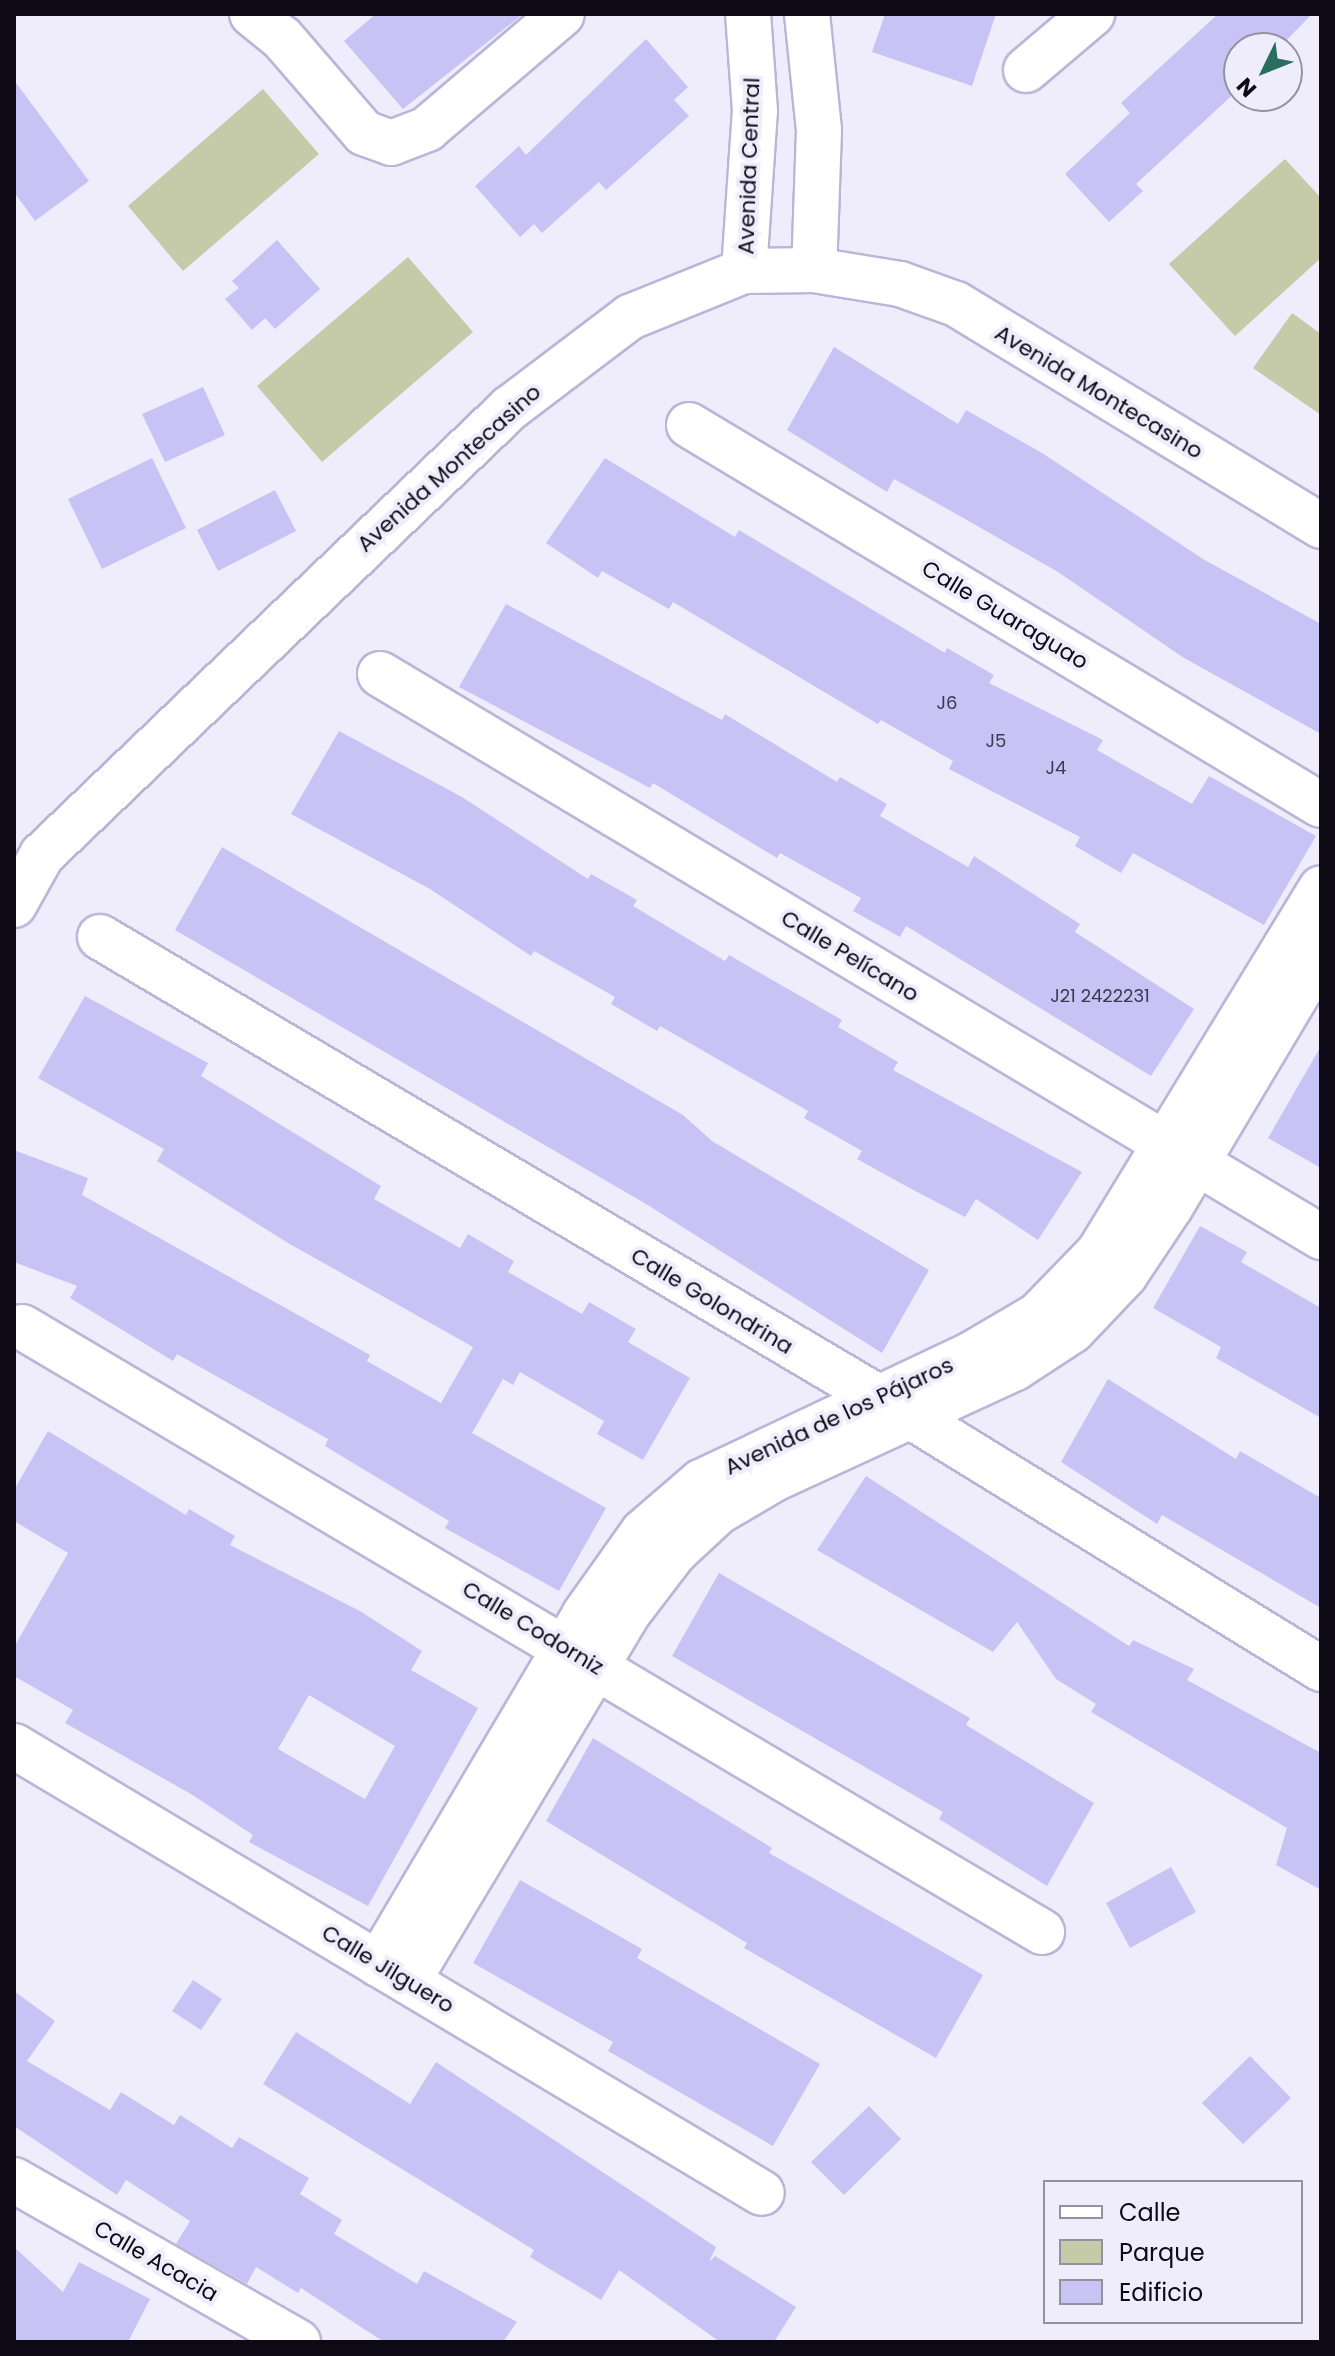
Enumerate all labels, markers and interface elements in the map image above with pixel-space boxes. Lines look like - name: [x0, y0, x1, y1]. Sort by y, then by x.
- north arrow: [1223, 32, 1303, 112]
- text: N: [1230, 71, 1264, 104]
- street label: Avenida Central: [733, 77, 765, 255]
- street label: Avenida Montecasino: [990, 319, 1208, 465]
- street label: Avenida Montecasino: [352, 379, 546, 557]
- street label: Calle Guaraguao: [917, 555, 1093, 675]
- house number: J6: [937, 692, 957, 714]
- house number: J5: [986, 730, 1006, 752]
- house number: J4: [1046, 757, 1066, 779]
- street label: Calle Pelícano: [776, 905, 924, 1007]
- house number: J21 2422231: [1050, 985, 1150, 1007]
- street label: Calle Golondrina: [626, 1242, 798, 1360]
- street label: Avenida de los Pájaros: [721, 1351, 957, 1481]
- street label: Calle Codorniz: [458, 1576, 608, 1680]
- street label: Calle Jilguero: [317, 1919, 459, 2019]
- legend: [1043, 2180, 1303, 2324]
- text: Calle: [1119, 2196, 1180, 2229]
- street label: Calle Acacia: [89, 2215, 223, 2307]
- text: Parque: [1119, 2236, 1205, 2269]
- text: Edificio: [1119, 2276, 1203, 2309]

